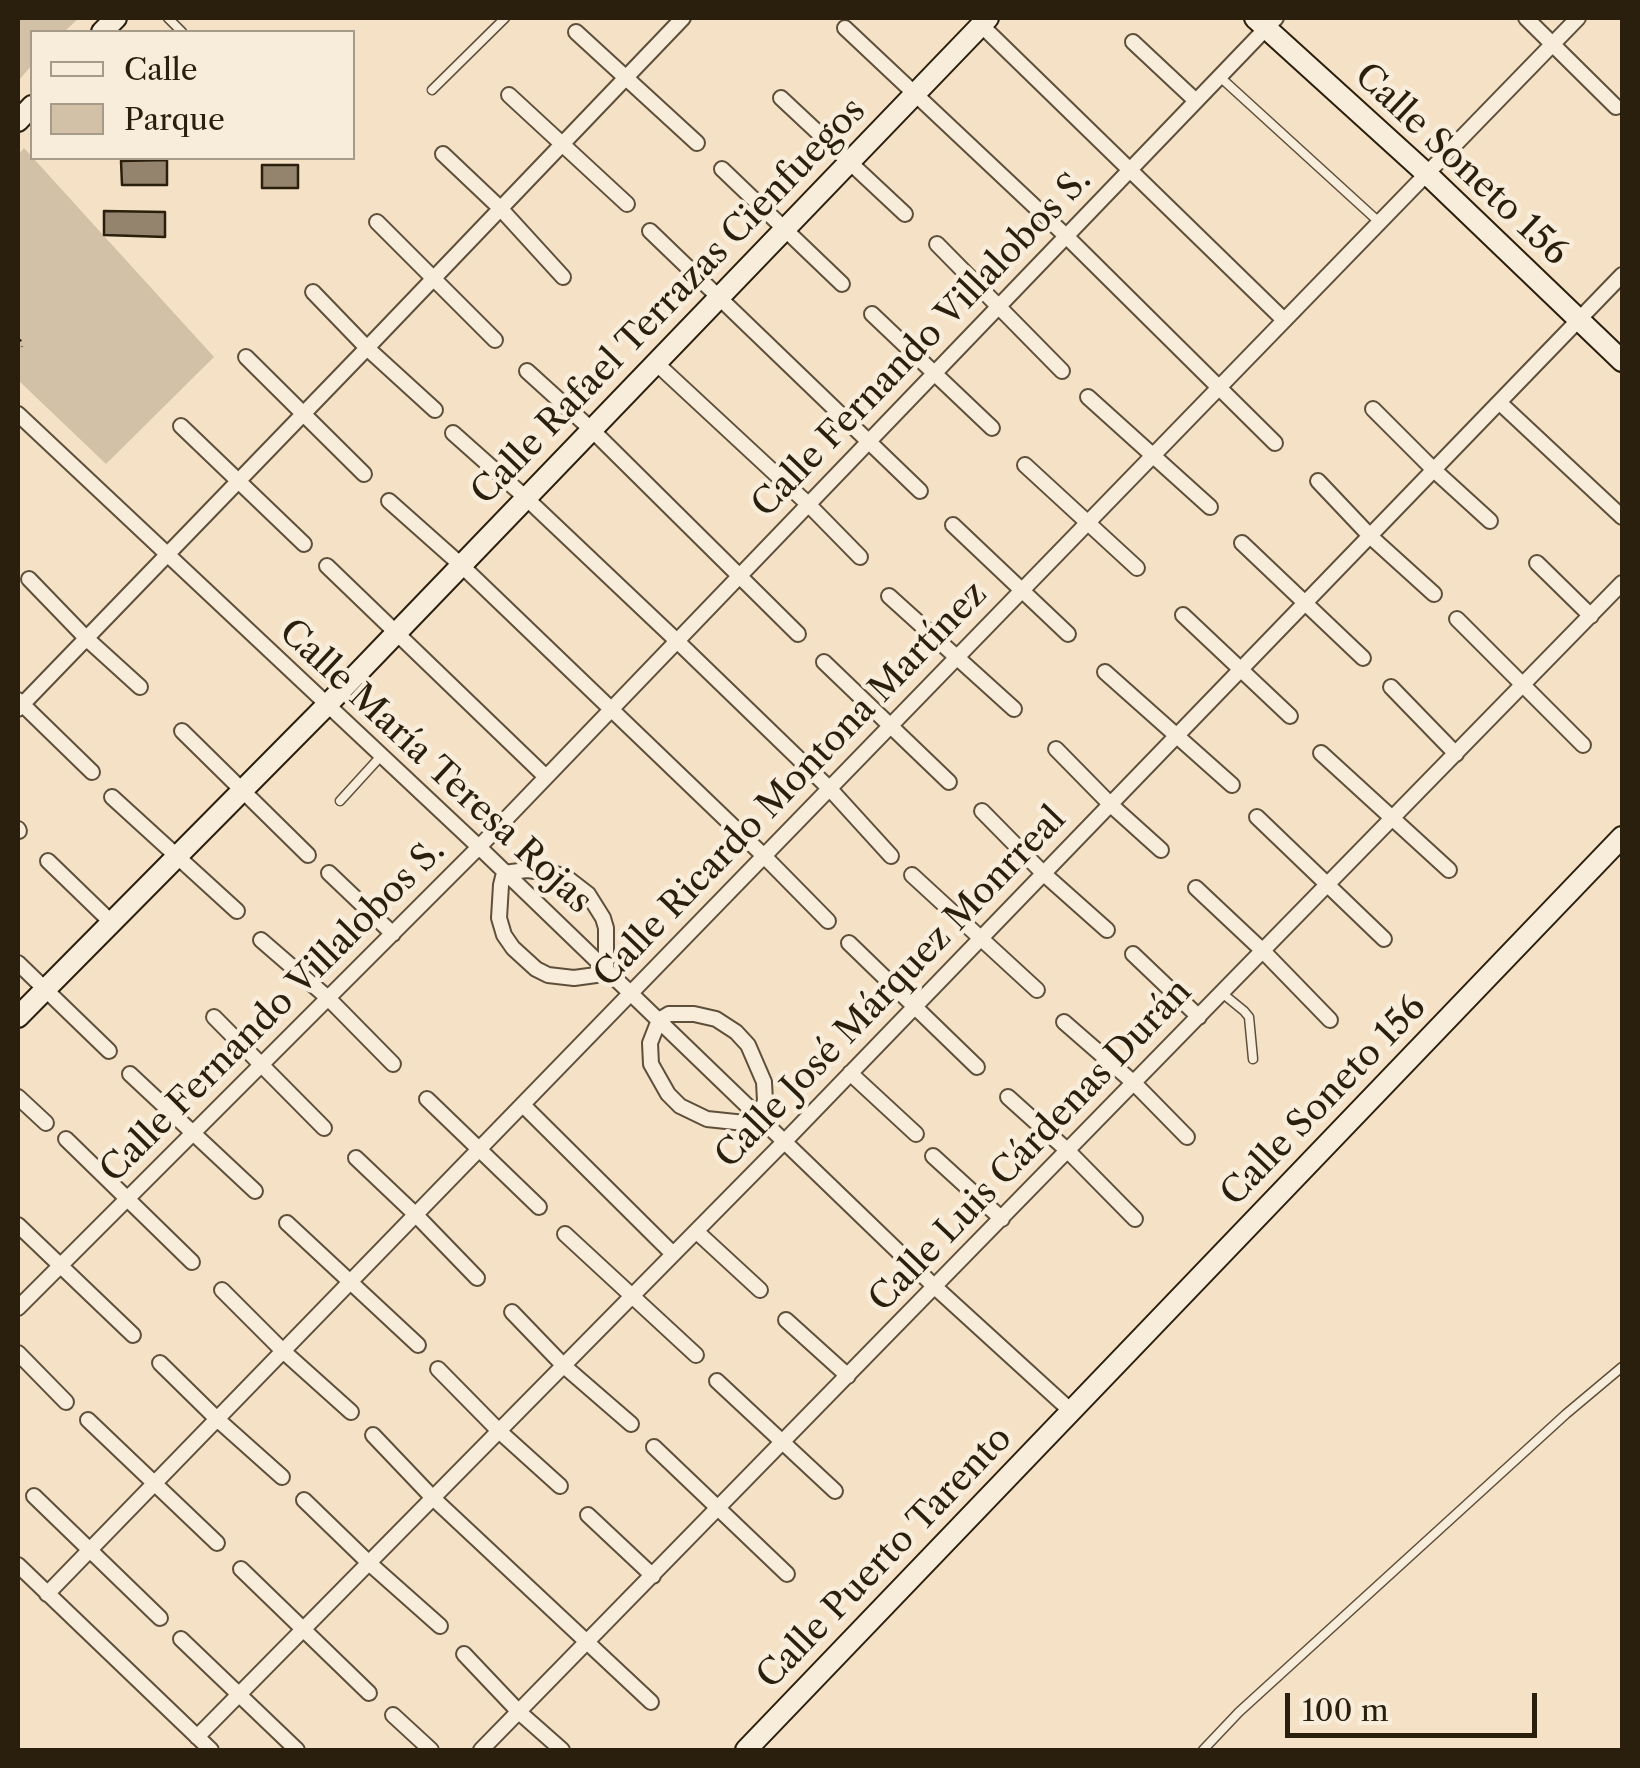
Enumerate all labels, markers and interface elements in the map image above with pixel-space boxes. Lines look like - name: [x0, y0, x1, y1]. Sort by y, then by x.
- legend: [30, 30, 355, 160]
- text: Calle: [124, 51, 198, 88]
- street label: Calle Soneto 156: [1346, 55, 1576, 275]
- street label: Calle Rafael Terrazas Cienfuegos: [463, 90, 875, 514]
- text: Parque: [124, 101, 225, 138]
- street label: Calle Fernando Villalobos S.: [744, 160, 1100, 526]
- street label: Calle Ricardo Montona Martínez: [586, 574, 996, 996]
- street label: Calle María Teresa Rojas: [270, 611, 600, 923]
- street label: Calle José Márquez Monrreal: [707, 799, 1075, 1177]
- street label: Calle Fernando Villalobos S.: [92, 830, 454, 1192]
- street label: Calle Luis Cárdenas Durán: [861, 971, 1201, 1321]
- street label: Calle Soneto 156: [1213, 987, 1435, 1215]
- street label: Calle Puerto Tarento: [749, 1418, 1021, 1698]
- scale bar: [1290, 1673, 1542, 1735]
- text: 100 m: [1302, 1692, 1389, 1729]

